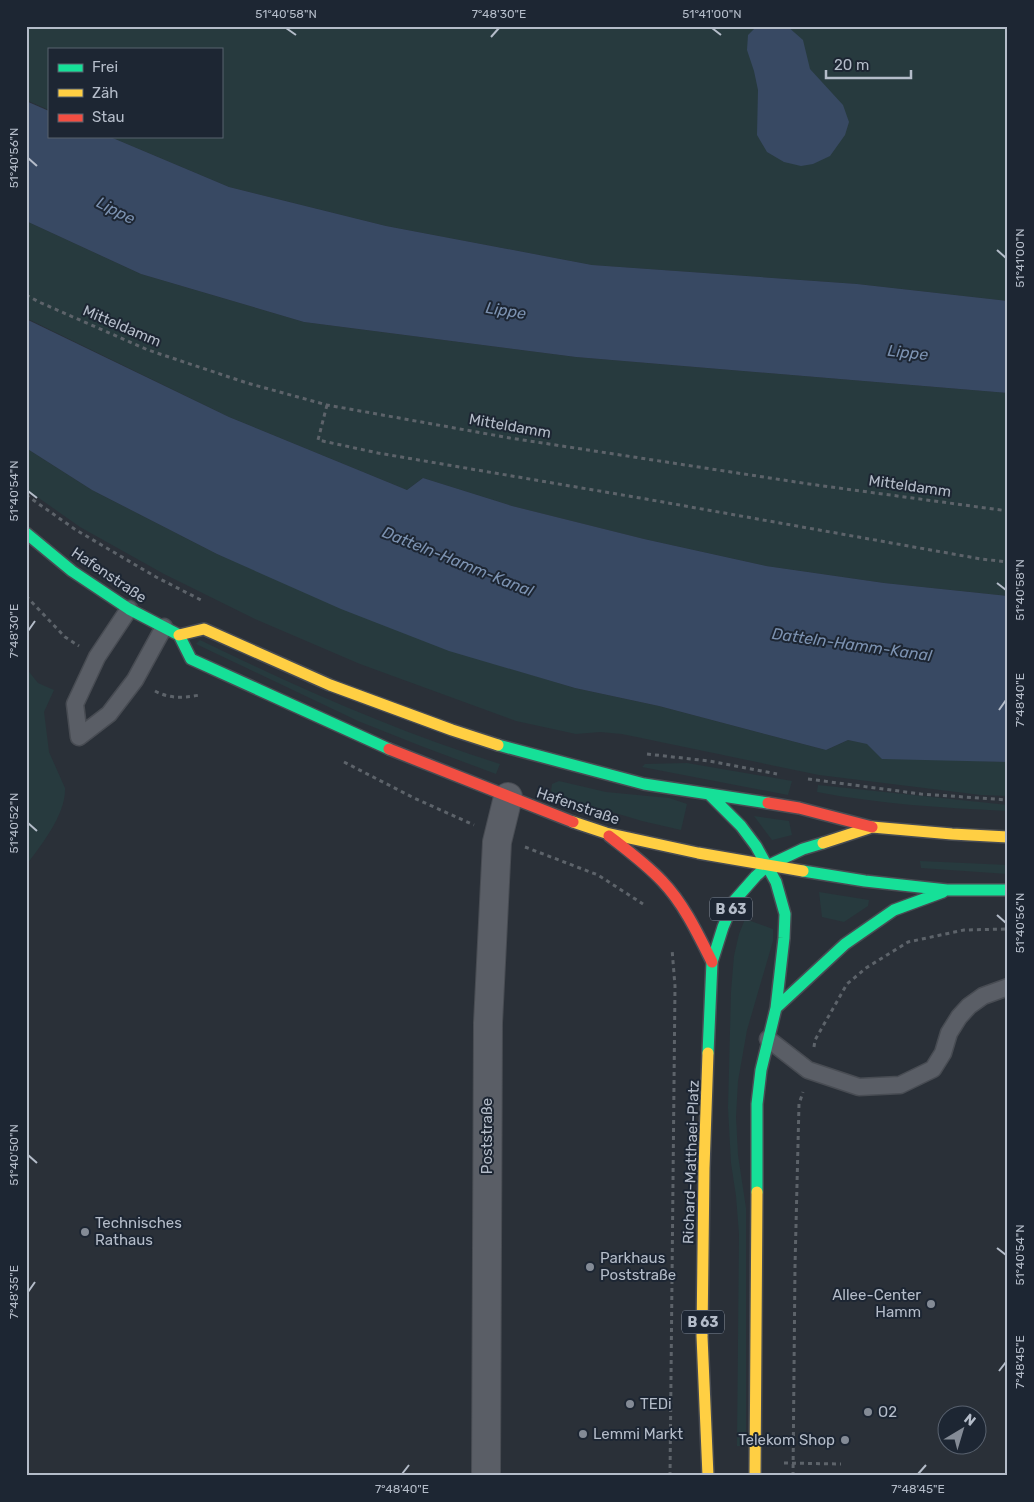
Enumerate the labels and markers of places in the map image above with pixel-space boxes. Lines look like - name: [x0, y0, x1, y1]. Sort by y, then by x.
- place label: Technisches Rathaus: [95, 1214, 182, 1249]
- marker: Technisches Rathaus: [79, 1226, 91, 1238]
- place label: Parkhaus Poststraße: [600, 1249, 676, 1284]
- marker: Parkhaus Poststraße: [584, 1261, 596, 1273]
- place label: Allee-Center Hamm: [832, 1286, 921, 1321]
- marker: Allee-Center Hamm: [925, 1298, 937, 1310]
- place label: TEDi: [640, 1395, 672, 1413]
- marker: TEDi: [624, 1398, 636, 1410]
- place label: O2: [878, 1403, 897, 1421]
- marker: O2: [862, 1406, 874, 1418]
- place label: Lemmi Markt: [593, 1425, 683, 1443]
- marker: Lemmi Markt: [577, 1428, 589, 1440]
- place label: Telekom Shop: [738, 1431, 835, 1449]
- marker: Telekom Shop: [839, 1434, 851, 1446]

